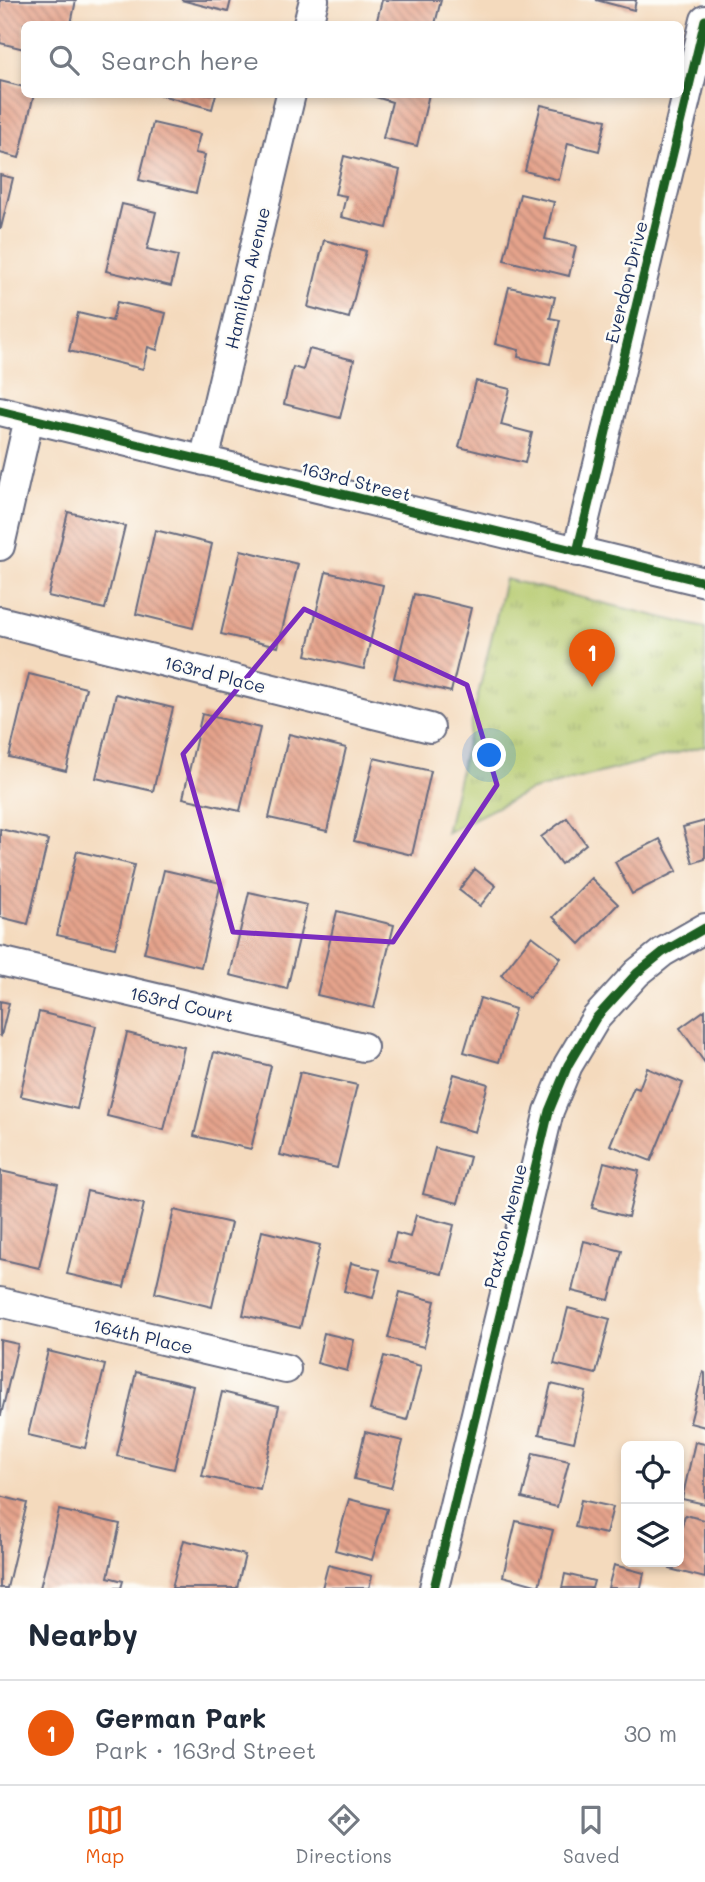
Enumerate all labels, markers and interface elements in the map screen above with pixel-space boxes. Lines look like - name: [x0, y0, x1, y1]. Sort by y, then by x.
- search box: [21, 21, 684, 98]
- icon: search: [45, 41, 83, 79]
- text: Search here: [101, 43, 259, 77]
- street label: Hamilton Avenue: [219, 205, 275, 351]
- street label: Everdon Drive: [599, 218, 653, 346]
- street label: 163rd Street: [298, 456, 414, 506]
- pin: 1: [569, 629, 615, 687]
- street label: 163rd Place: [162, 650, 268, 698]
- your location: [472, 738, 506, 772]
- street label: 163rd Court: [128, 980, 236, 1028]
- street label: Paxton Avenue: [478, 1161, 532, 1291]
- street label: 164th Place: [91, 1313, 195, 1359]
- map controls: [621, 1441, 684, 1567]
- button: locate: [621, 1441, 684, 1504]
- button: layers: [621, 1504, 684, 1567]
- text: Nearby: [28, 1614, 138, 1654]
- text: German Park: [95, 1701, 266, 1735]
- text: 1: [46, 1718, 56, 1748]
- text: 30 m: [624, 1718, 677, 1748]
- text: Park · 163rd Street: [95, 1735, 316, 1765]
- tab: Map: [86, 1801, 124, 1868]
- tab: Directions: [295, 1801, 392, 1868]
- tab: Saved: [563, 1801, 619, 1868]

